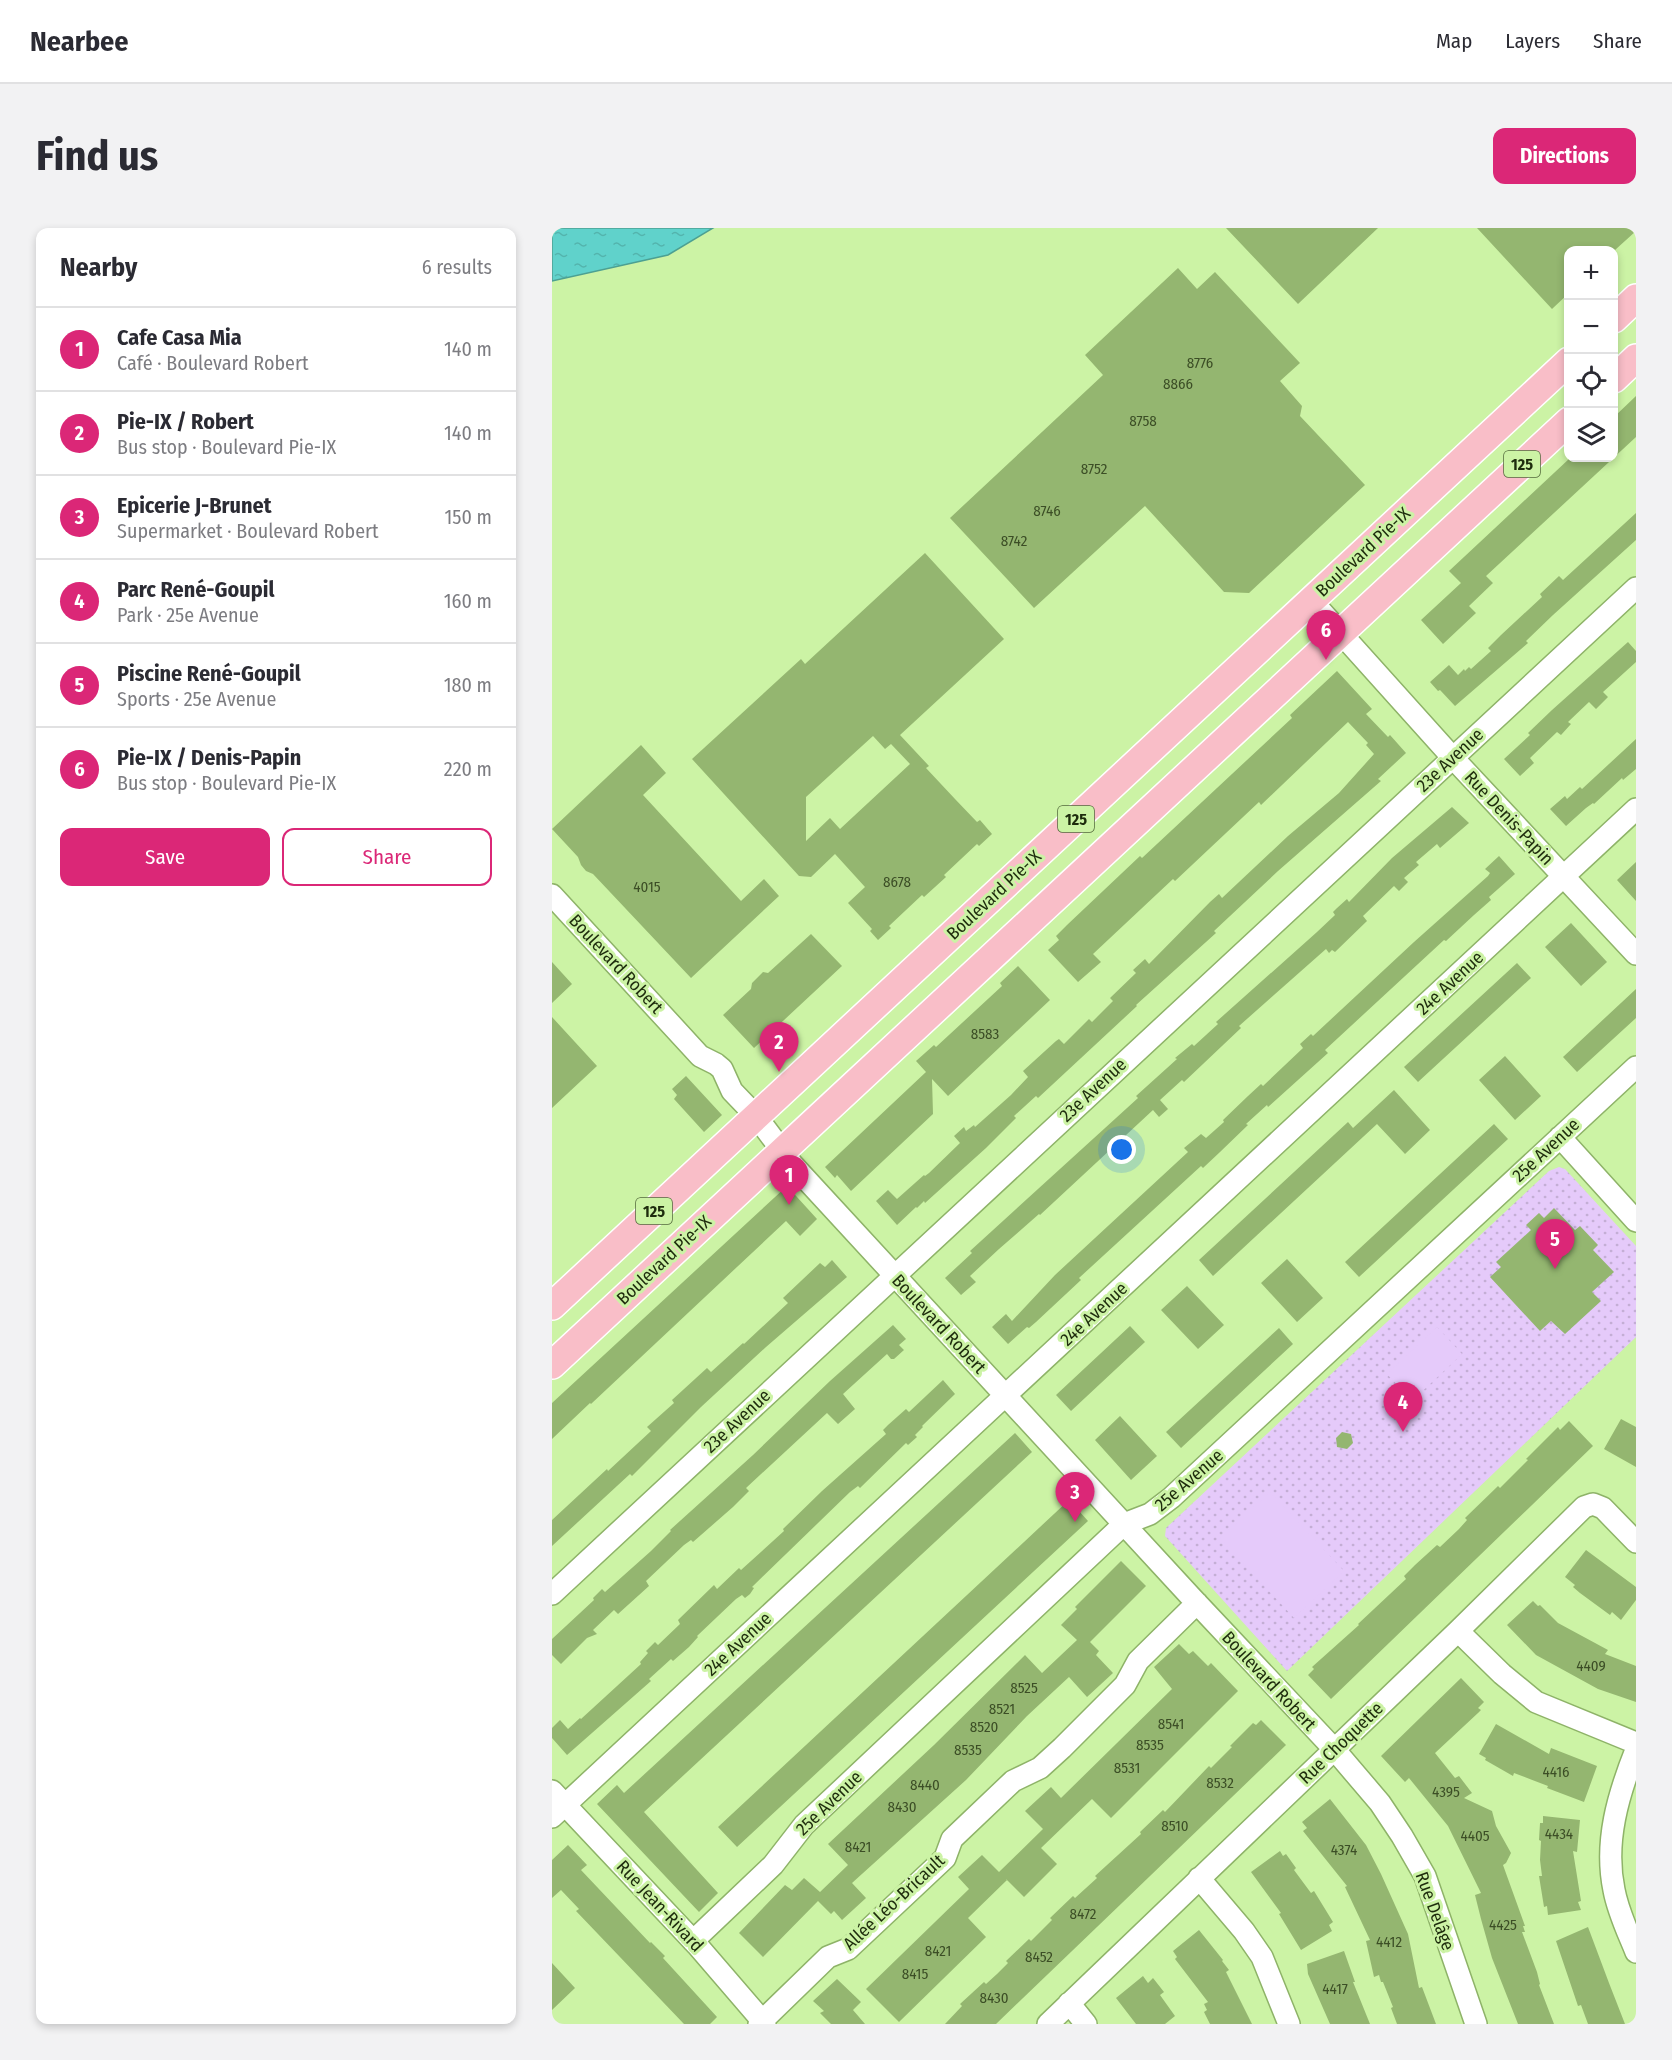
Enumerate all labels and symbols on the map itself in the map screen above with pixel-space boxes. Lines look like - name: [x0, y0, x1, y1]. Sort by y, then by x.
- house number: 8776: [1187, 354, 1213, 372]
- house number: 8866: [1163, 375, 1193, 393]
- house number: 8758: [1129, 412, 1157, 430]
- road number: 125: [1504, 451, 1540, 477]
- house number: 8752: [1081, 460, 1108, 478]
- house number: 8746: [1033, 502, 1061, 520]
- street label: Boulevard Pie-IX: [1311, 502, 1415, 601]
- house number: 8742: [1001, 532, 1028, 550]
- pin: 6: [1306, 610, 1346, 660]
- street label: 23e Avenue: [1412, 724, 1488, 796]
- street label: Rue Denis-Papin: [1460, 766, 1558, 870]
- road number: 125: [1058, 806, 1094, 832]
- street label: Boulevard Pie-IX: [942, 845, 1046, 944]
- house number: 8678: [883, 873, 911, 891]
- house number: 4015: [633, 878, 661, 896]
- street label: Boulevard Robert: [564, 910, 668, 1018]
- street label: 24e Avenue: [1412, 946, 1488, 1020]
- pin: 2: [760, 1022, 798, 1072]
- house number: 8583: [971, 1025, 1000, 1043]
- street label: 23e Avenue: [1055, 1054, 1131, 1126]
- street label: 25e Avenue: [1508, 1113, 1584, 1186]
- your location: [1107, 1135, 1136, 1164]
- pin: 1: [770, 1156, 808, 1205]
- road number: 125: [636, 1198, 672, 1224]
- street label: Boulevard Pie-IX: [612, 1210, 716, 1309]
- pin: 5: [1536, 1220, 1574, 1269]
- street label: Boulevard Robert: [887, 1270, 991, 1378]
- street label: 24e Avenue: [1056, 1277, 1132, 1351]
- pin: 4: [1384, 1382, 1422, 1432]
- street label: 23e Avenue: [699, 1385, 775, 1457]
- street label: 25e Avenue: [1150, 1444, 1228, 1516]
- pin: 3: [1056, 1472, 1094, 1522]
- street label: 24e Avenue: [700, 1607, 776, 1681]
- street label: Boulevard Robert: [1217, 1627, 1321, 1735]
- house number: 4409: [1576, 1657, 1606, 1675]
- house number: 8525: [1010, 1679, 1038, 1697]
- street label: Rue Choquette: [1294, 1697, 1388, 1789]
- house number: 8521: [989, 1700, 1015, 1718]
- house number: 8541: [1158, 1715, 1184, 1733]
- house number: 8520: [970, 1718, 998, 1736]
- house number: 8535: [1136, 1736, 1164, 1754]
- house number: 8535: [954, 1741, 982, 1759]
- house number: 8531: [1114, 1759, 1140, 1777]
- house number: 4416: [1542, 1763, 1570, 1781]
- street label: 25e Avenue: [791, 1766, 867, 1840]
- house number: 8532: [1206, 1774, 1234, 1792]
- house number: 8440: [910, 1776, 940, 1794]
- house number: 4395: [1432, 1783, 1460, 1801]
- house number: 8430: [887, 1798, 917, 1816]
- house number: 8510: [1161, 1817, 1189, 1835]
- house number: 4434: [1545, 1825, 1573, 1843]
- house number: 4405: [1460, 1827, 1490, 1845]
- house number: 8421: [845, 1838, 871, 1856]
- house number: 4374: [1331, 1841, 1357, 1859]
- street label: Allée Léo-Bricault: [839, 1849, 949, 1955]
- street label: Rue Jean-Rivard: [612, 1856, 708, 1956]
- street label: Rue Delâge: [1411, 1869, 1459, 1953]
- house number: 8472: [1069, 1905, 1097, 1923]
- house number: 4425: [1489, 1916, 1517, 1934]
- house number: 4412: [1376, 1933, 1402, 1951]
- house number: 8421: [925, 1942, 951, 1960]
- house number: 8452: [1025, 1948, 1053, 1966]
- house number: 8415: [902, 1965, 928, 1983]
- house number: 4417: [1322, 1980, 1348, 1998]
- house number: 8430: [979, 1989, 1009, 2007]

